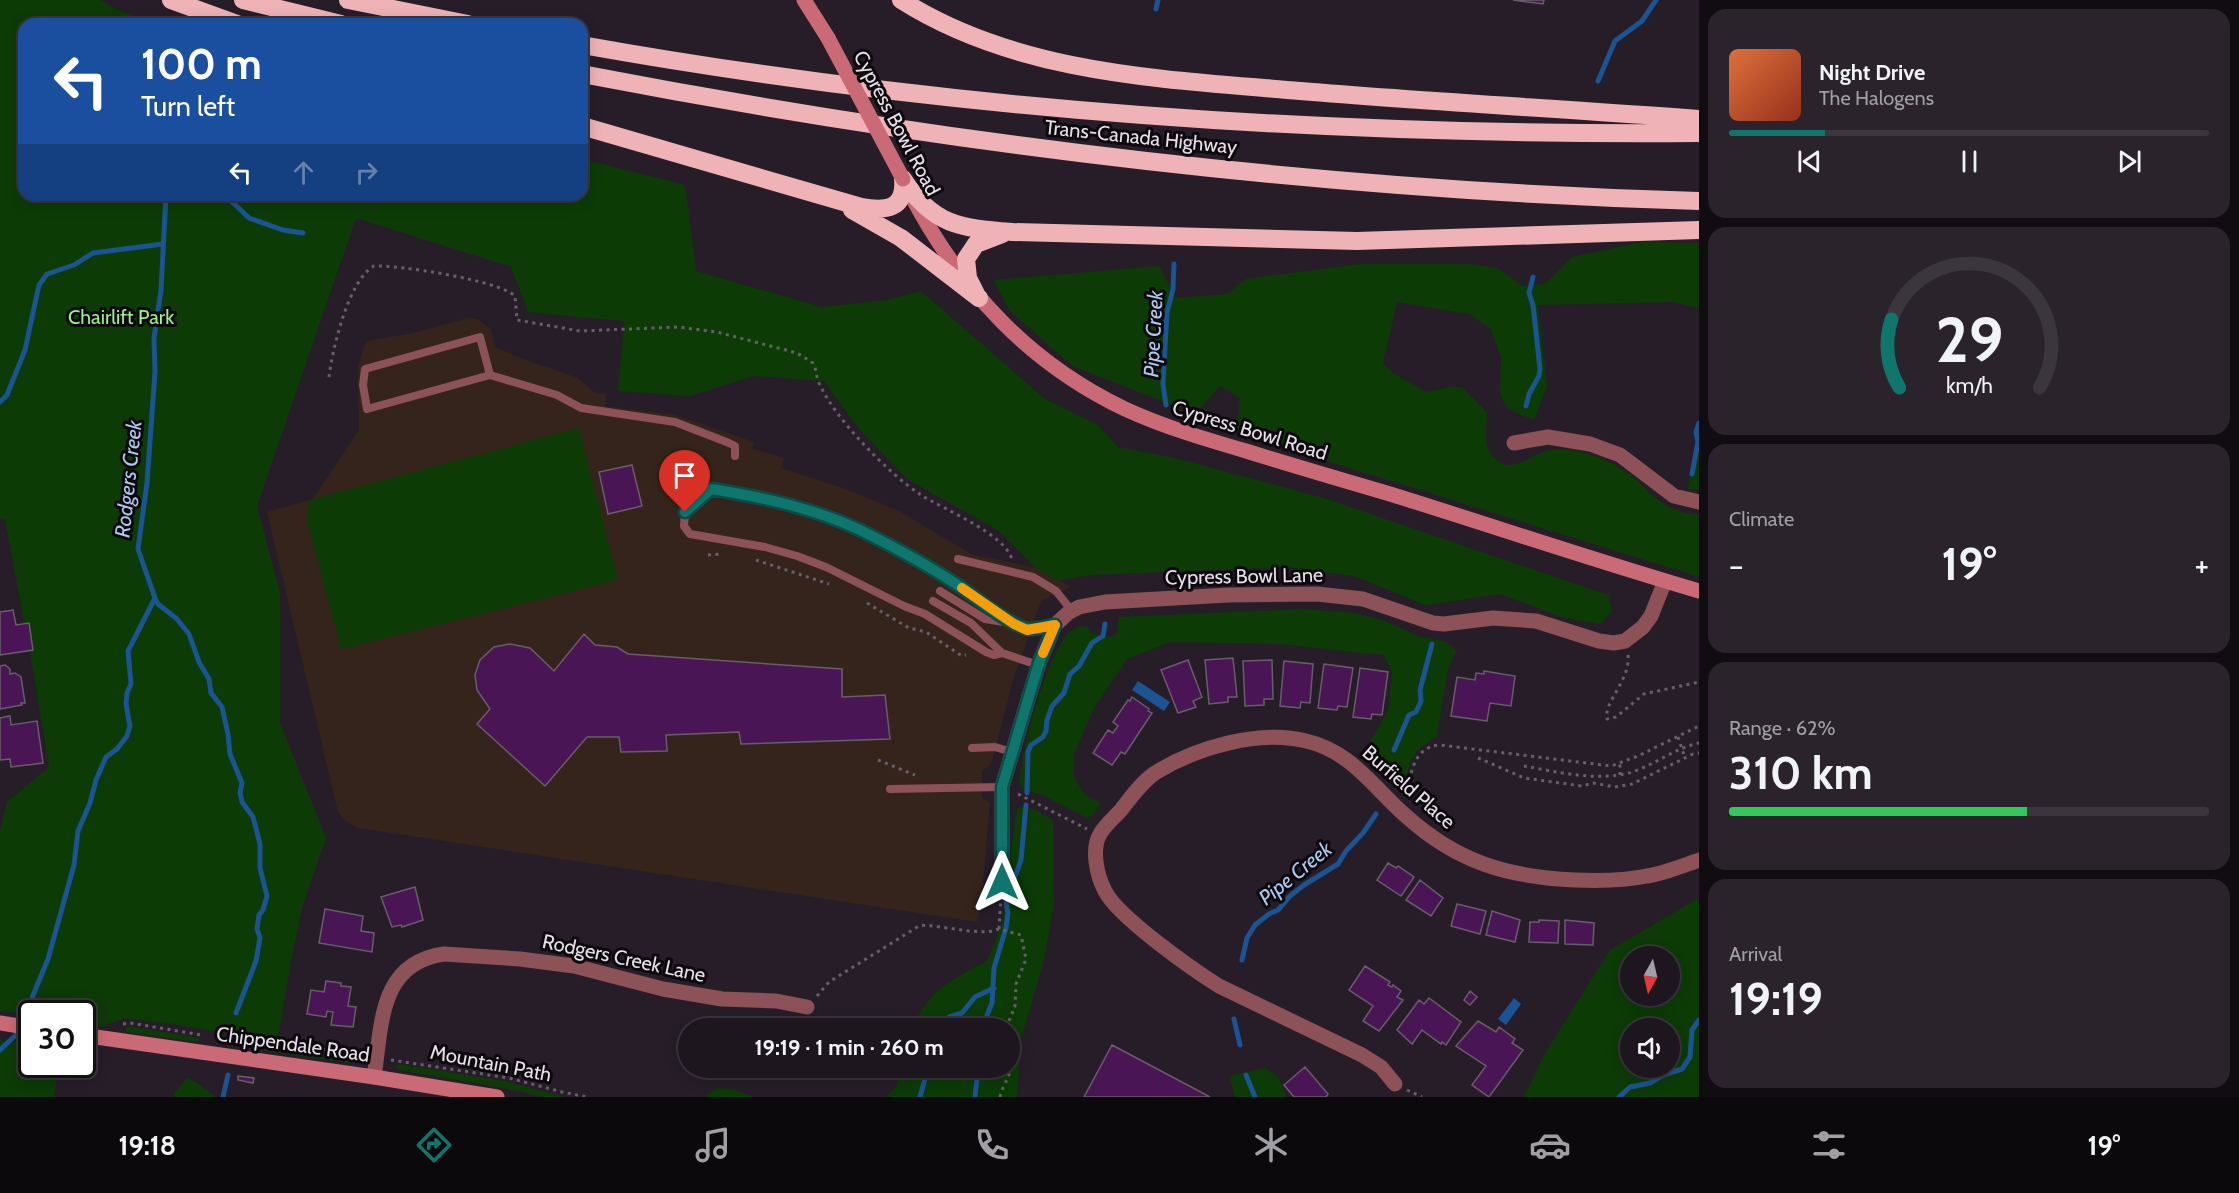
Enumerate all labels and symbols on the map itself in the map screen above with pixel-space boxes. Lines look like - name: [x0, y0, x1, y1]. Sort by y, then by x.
- street label: Cypress Bowl Road: [849, 46, 945, 200]
- street label: Trans-Canada Highway: [1044, 115, 1238, 159]
- water label: Pipe Creek: [1138, 289, 1168, 378]
- park label: Chairlift Park: [68, 305, 174, 329]
- street label: Cypress Bowl Road: [1170, 395, 1330, 465]
- water label: Rodgers Creek: [109, 418, 147, 539]
- pin: [659, 450, 710, 512]
- street label: Cypress Bowl Lane: [1165, 563, 1323, 589]
- street label: Burfield Place: [1358, 740, 1460, 834]
- water label: Pipe Creek: [1253, 835, 1337, 910]
- position arrow: [970, 850, 1034, 914]
- street label: Rodgers Creek Lane: [540, 929, 708, 987]
- north arrow: [1620, 946, 1680, 1006]
- speed limit sign: 30: [18, 1000, 96, 1078]
- street label: Chippendale Road: [215, 1021, 371, 1067]
- street label: Mountain Path: [428, 1039, 554, 1087]

